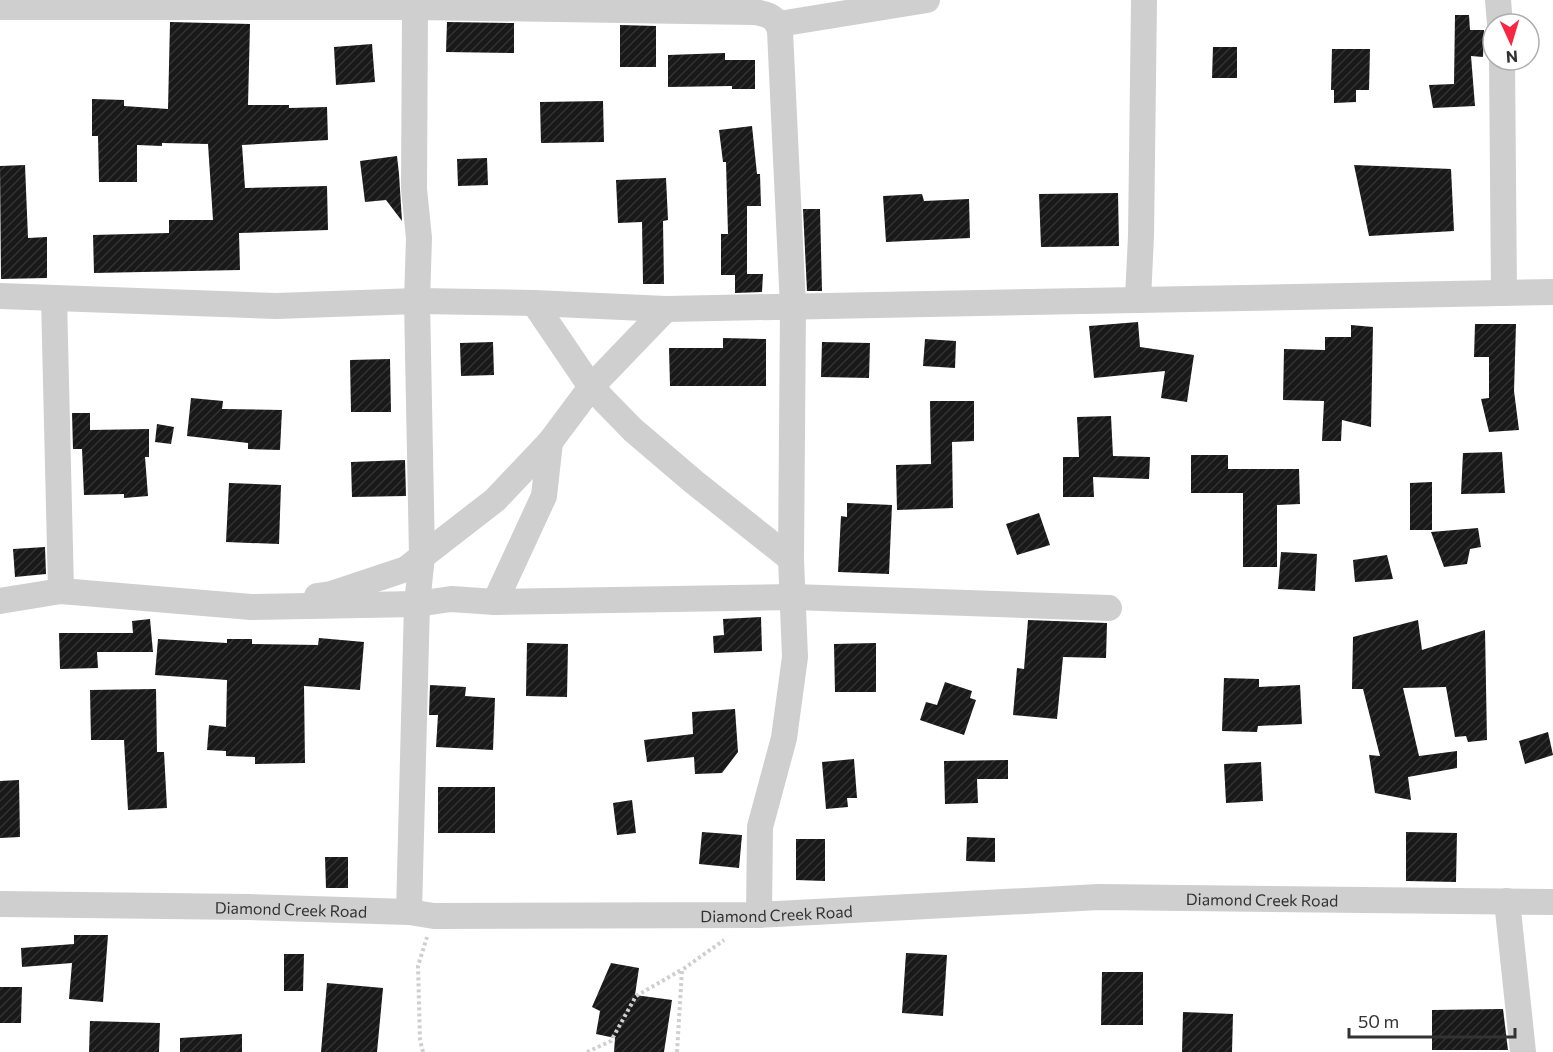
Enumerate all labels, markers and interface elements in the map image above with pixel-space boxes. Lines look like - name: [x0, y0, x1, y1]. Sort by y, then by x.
- north arrow: [1481, 12, 1541, 72]
- text: N: [1505, 48, 1519, 67]
- street label: Diamond Creek Road: [1186, 888, 1338, 909]
- street label: Diamond Creek Road: [215, 897, 367, 920]
- street label: Diamond Creek Road: [700, 901, 853, 925]
- scale bar: [1349, 1001, 1516, 1039]
- text: 50 m: [1358, 1010, 1399, 1032]

